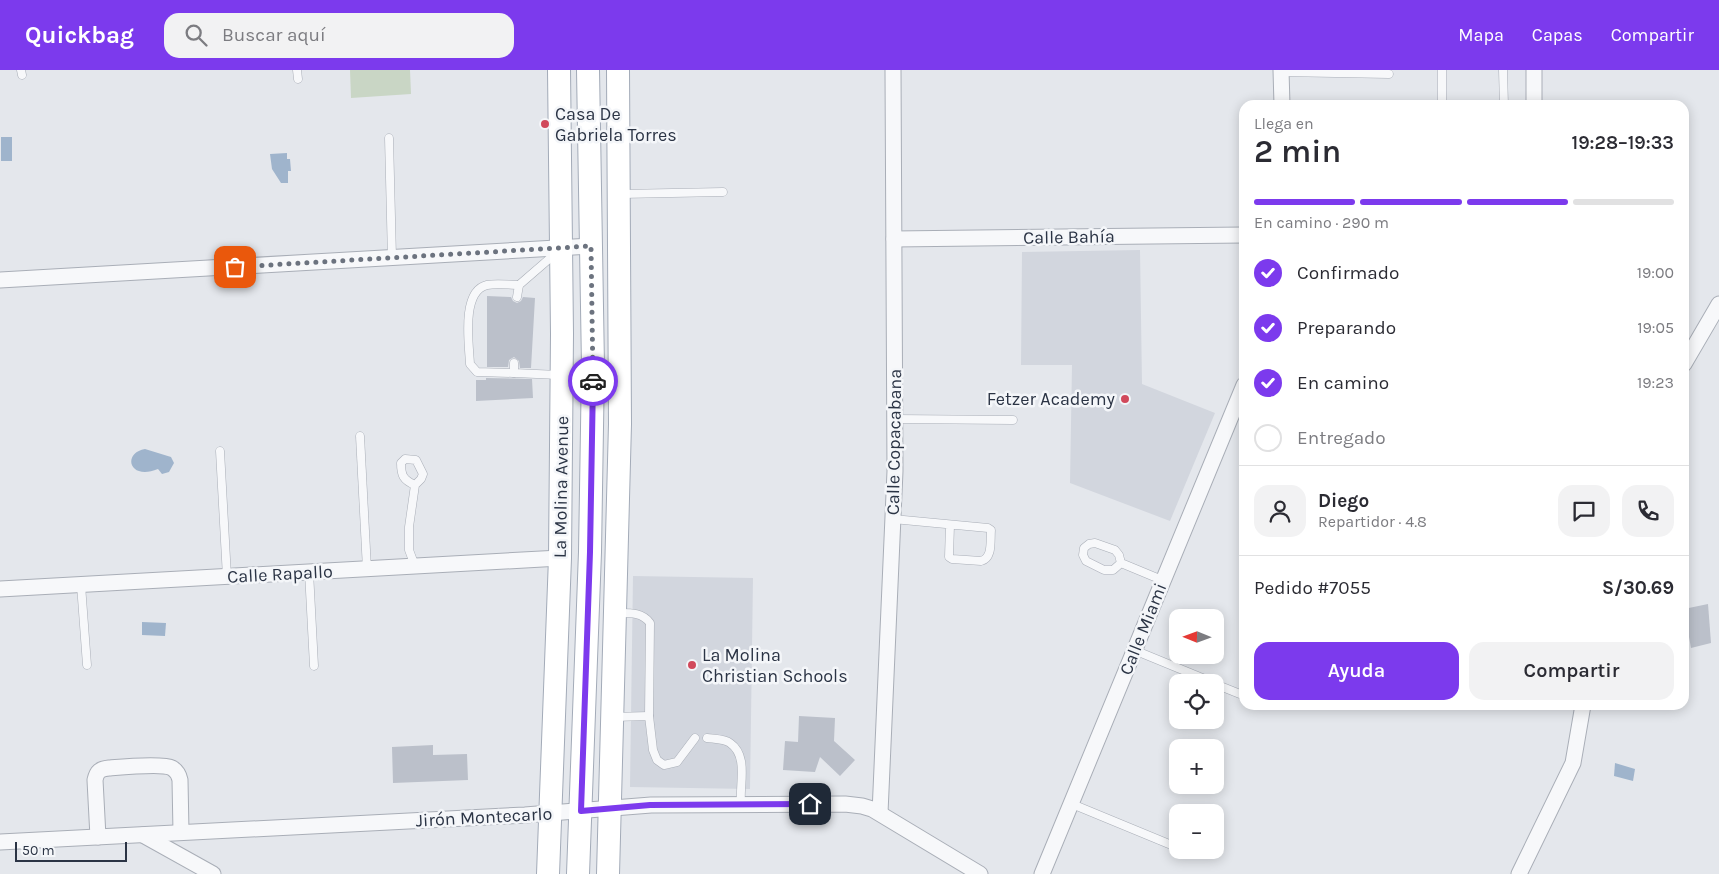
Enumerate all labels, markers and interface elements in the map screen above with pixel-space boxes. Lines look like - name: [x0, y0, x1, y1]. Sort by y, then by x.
- search box: [164, 13, 514, 58]
- text: Quickbag: [25, 21, 134, 49]
- icon: search: [182, 21, 210, 49]
- text: Buscar aquí: [222, 24, 326, 46]
- text: Mapa: [1458, 24, 1504, 46]
- text: Capas: [1532, 24, 1583, 46]
- text: Compartir: [1611, 24, 1694, 46]
- place label: Casa De Gabriela Torres: [555, 103, 677, 146]
- text: Llega en: [1254, 114, 1314, 133]
- marker: Casa De Gabriela Torres: [539, 118, 551, 130]
- text: 19:28–19:33: [1572, 132, 1674, 154]
- text: 2 min: [1254, 133, 1341, 170]
- text: En camino · 290 m: [1254, 213, 1389, 232]
- street label: Calle Bahía: [1023, 225, 1115, 249]
- pin: [214, 246, 256, 288]
- icon: bag: [221, 253, 249, 281]
- icon: check: [1254, 259, 1282, 287]
- text: Confirmado: [1297, 262, 1399, 284]
- text: 19:00: [1637, 263, 1674, 282]
- icon: check: [1254, 314, 1282, 342]
- text: Preparando: [1297, 317, 1396, 339]
- text: 19:05: [1637, 318, 1674, 337]
- courier: [568, 356, 618, 406]
- icon: car: [579, 367, 607, 395]
- street label: Calle Copacabana: [882, 369, 906, 515]
- icon: check: [1254, 369, 1282, 397]
- text: En camino: [1297, 372, 1389, 394]
- text: 19:23: [1637, 373, 1674, 392]
- place label: Fetzer Academy: [987, 388, 1116, 410]
- marker: Fetzer Academy: [1119, 393, 1131, 405]
- street label: La Molina Avenue: [549, 416, 573, 558]
- text: Entregado: [1297, 427, 1386, 449]
- button: person: [1254, 485, 1306, 537]
- button: chat: [1558, 485, 1610, 537]
- button: phone: [1622, 485, 1674, 537]
- text: Diego: [1318, 490, 1369, 512]
- text: Repartidor · 4.8: [1318, 512, 1427, 531]
- street label: Calle Rapallo: [227, 560, 333, 588]
- text: Pedido #7055: [1254, 577, 1371, 599]
- text: S/30.69: [1602, 577, 1674, 599]
- street label: Calle Miami: [1115, 580, 1171, 678]
- north arrow: [1169, 609, 1224, 664]
- map controls: [1169, 609, 1224, 859]
- button: Ayuda: [1254, 642, 1459, 700]
- button: Compartir: [1469, 642, 1674, 700]
- place label: La Molina Christian Schools: [702, 644, 848, 687]
- marker: La Molina Christian Schools: [686, 659, 698, 671]
- button: locate: [1169, 674, 1224, 729]
- button: +: [1169, 739, 1224, 794]
- pin: [789, 783, 831, 825]
- icon: home: [796, 790, 824, 818]
- street label: Jirón Montecarlo: [415, 802, 553, 832]
- button: −: [1169, 804, 1224, 859]
- scale bar: [15, 839, 128, 862]
- text: 50 m: [22, 842, 55, 859]

